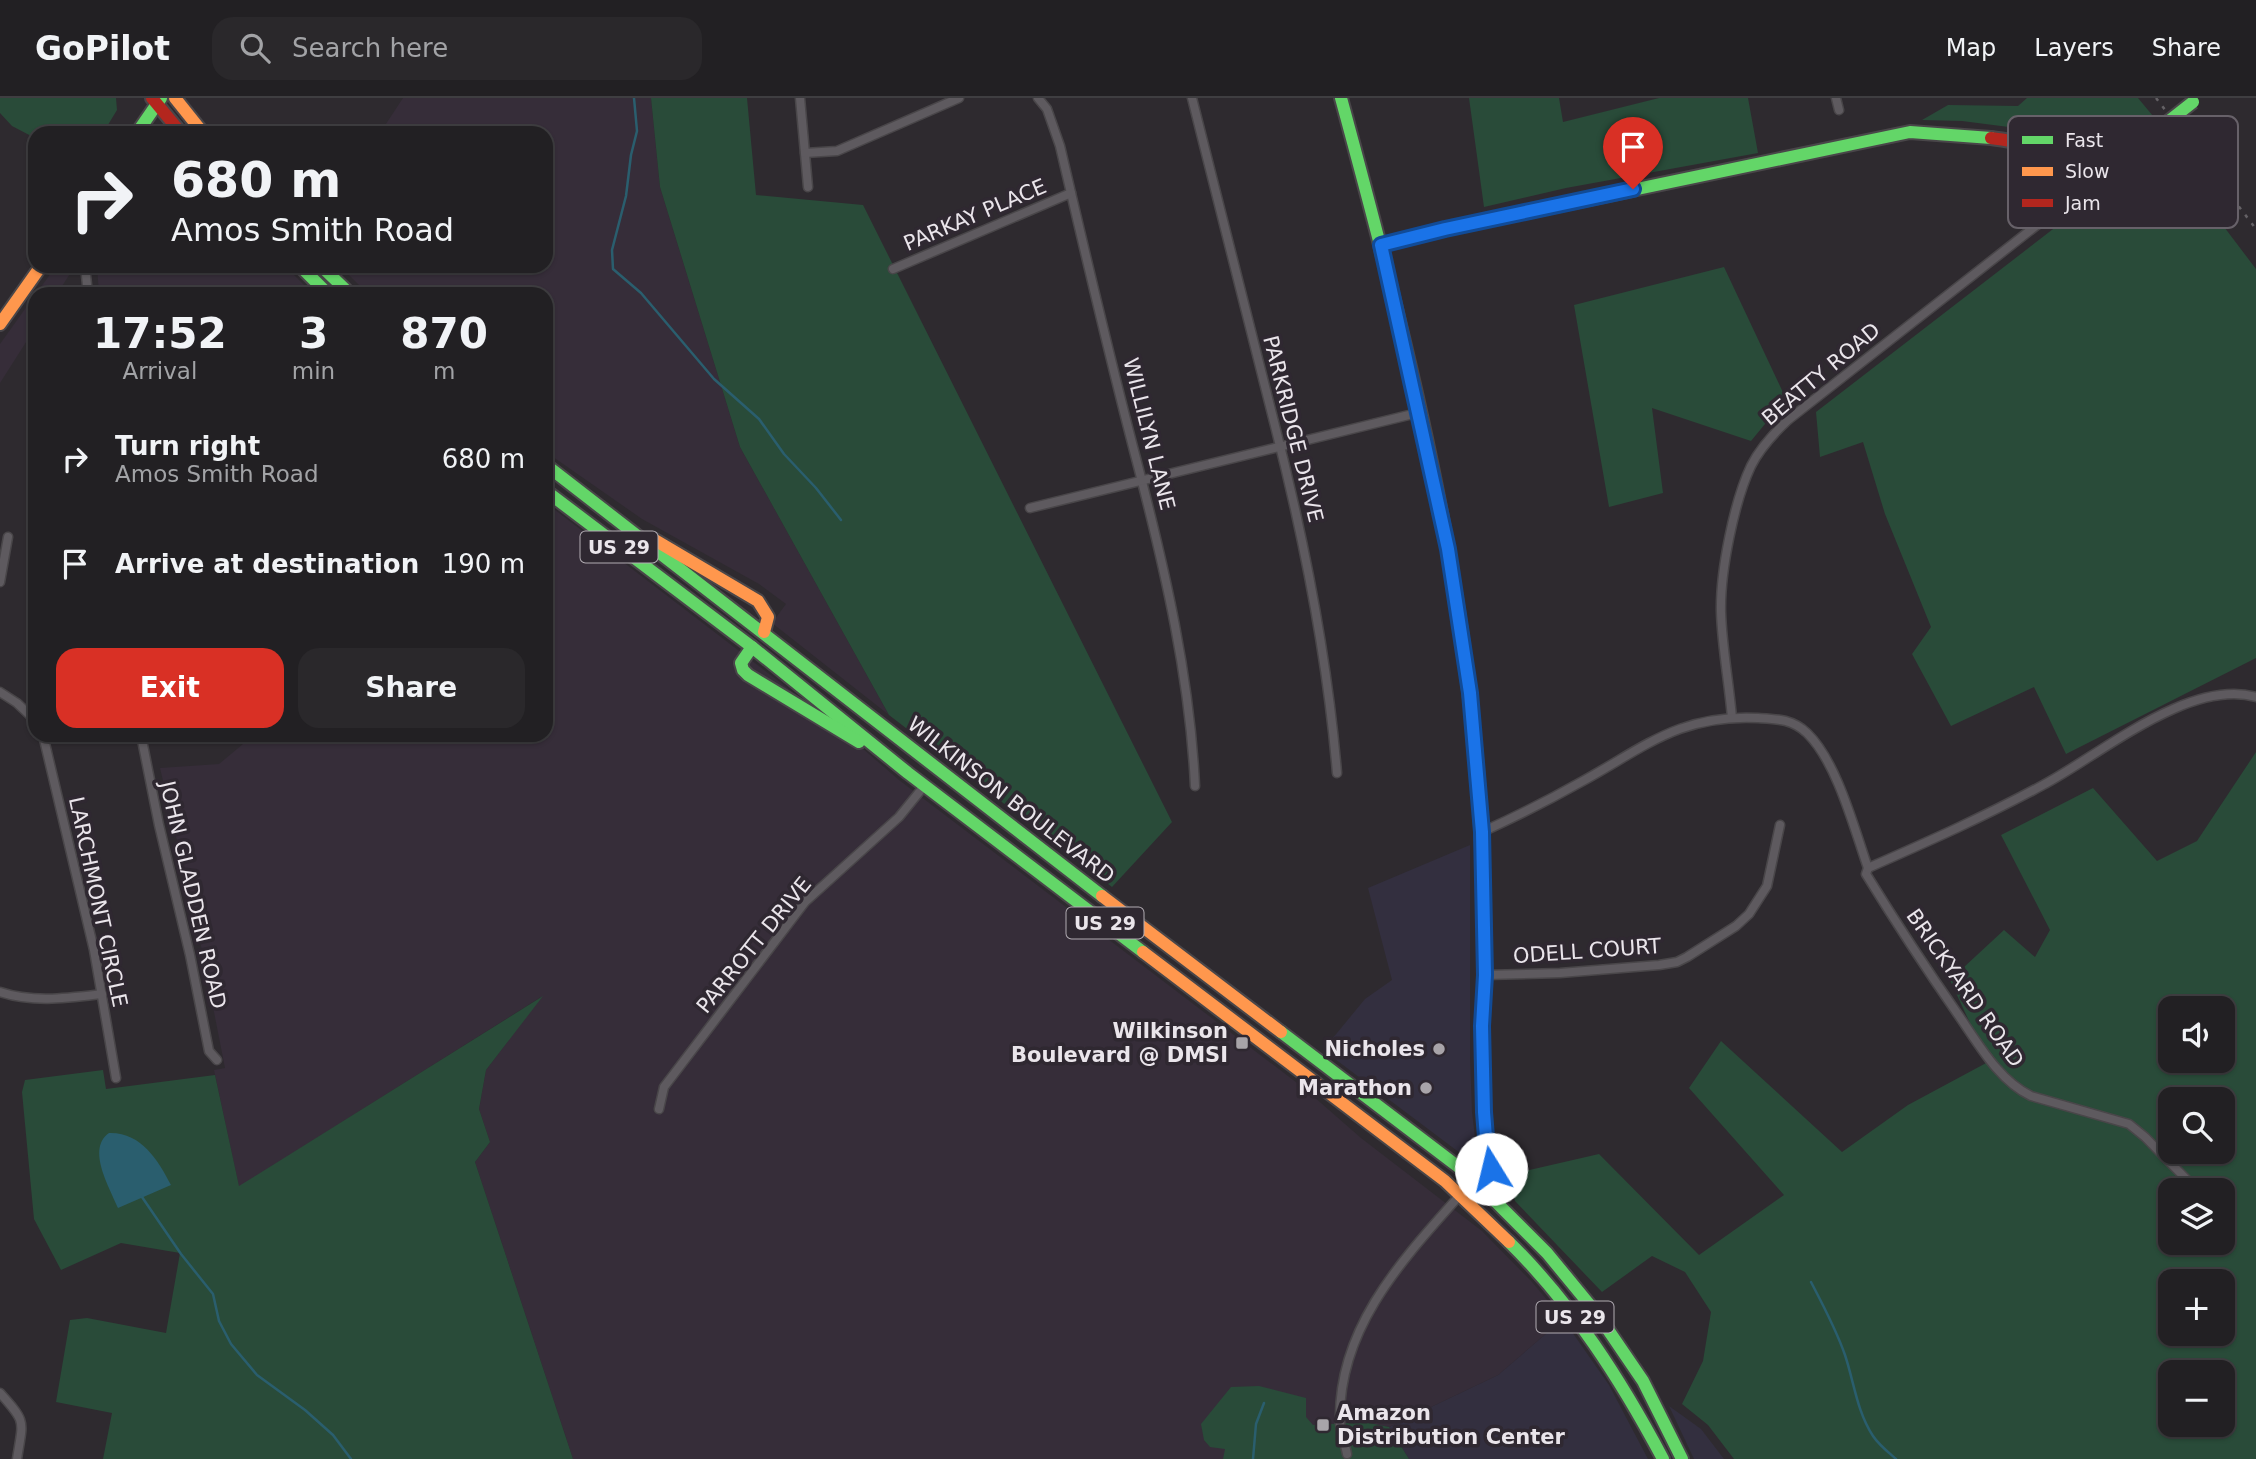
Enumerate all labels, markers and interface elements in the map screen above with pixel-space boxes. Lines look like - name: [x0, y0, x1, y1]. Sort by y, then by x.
- search box: [212, 17, 702, 80]
- text: GoPilot: [35, 29, 170, 68]
- icon: search: [236, 29, 274, 67]
- text: Search here: [292, 33, 448, 63]
- text: Map: [1946, 34, 1996, 62]
- text: Layers: [2034, 34, 2114, 62]
- text: Share: [2152, 34, 2221, 62]
- legend: [2008, 116, 2238, 228]
- pin: [1603, 117, 1663, 189]
- icon: arrive: [1614, 128, 1652, 166]
- text: Fast: [2065, 129, 2103, 151]
- text: 680 m: [171, 152, 341, 209]
- icon: right: [56, 154, 147, 245]
- text: Slow: [2065, 160, 2110, 182]
- street label: PARKAY PLACE: [900, 174, 1050, 256]
- text: Jam: [2064, 192, 2101, 214]
- text: Amos Smith Road: [171, 211, 454, 249]
- text: 17:52: [93, 309, 227, 358]
- text: 3: [299, 309, 328, 358]
- text: 870: [400, 309, 488, 358]
- street label: BEATTY ROAD: [1757, 318, 1885, 430]
- street label: PARKRIDGE DRIVE: [1258, 333, 1328, 525]
- street label: WILLILYN LANE: [1118, 355, 1180, 513]
- text: Arrival: [123, 358, 197, 384]
- text: min: [292, 358, 335, 384]
- text: m: [433, 358, 455, 384]
- text: Turn right: [115, 431, 260, 461]
- icon: right: [56, 440, 94, 478]
- text: 680 m: [442, 444, 525, 474]
- text: Amos Smith Road: [115, 461, 319, 487]
- road number: US 29: [580, 531, 658, 562]
- icon: arrive: [56, 545, 94, 583]
- text: Arrive at destination: [115, 549, 419, 579]
- text: 190 m: [442, 549, 525, 579]
- button: Exit: [56, 648, 284, 728]
- button: Share: [298, 648, 525, 728]
- street label: WILKINSON BOULEVARD: [903, 712, 1119, 888]
- street label: JOHN GLADDEN ROAD: [155, 777, 231, 1011]
- street label: LARCHMONT CIRCLE: [64, 795, 132, 1009]
- street label: PARROTT DRIVE: [692, 872, 816, 1018]
- street label: BRICKYARD ROAD: [1901, 904, 2029, 1072]
- road number: US 29: [1066, 908, 1144, 938]
- street label: ODELL COURT: [1512, 934, 1662, 968]
- map controls: [2158, 996, 2235, 1437]
- button: sound: [2158, 996, 2235, 1073]
- place label: Wilkinson Boulevard @ DMSI: [1011, 1019, 1228, 1067]
- marker: Wilkinson Boulevard @ DMSI: [1234, 1035, 1250, 1051]
- place label: Nicholes: [1324, 1037, 1425, 1061]
- marker: Nicholes: [1431, 1041, 1447, 1057]
- place label: Marathon: [1298, 1076, 1412, 1100]
- marker: Marathon: [1418, 1080, 1434, 1096]
- button: search: [2158, 1087, 2235, 1164]
- position arrow: [1454, 1132, 1528, 1206]
- button: layers: [2158, 1178, 2235, 1255]
- button: +: [2158, 1269, 2235, 1346]
- road number: US 29: [1536, 1302, 1614, 1332]
- button: −: [2158, 1360, 2235, 1437]
- place label: Amazon Distribution Center: [1337, 1401, 1566, 1449]
- marker: Amazon Distribution Center: [1315, 1417, 1331, 1433]

